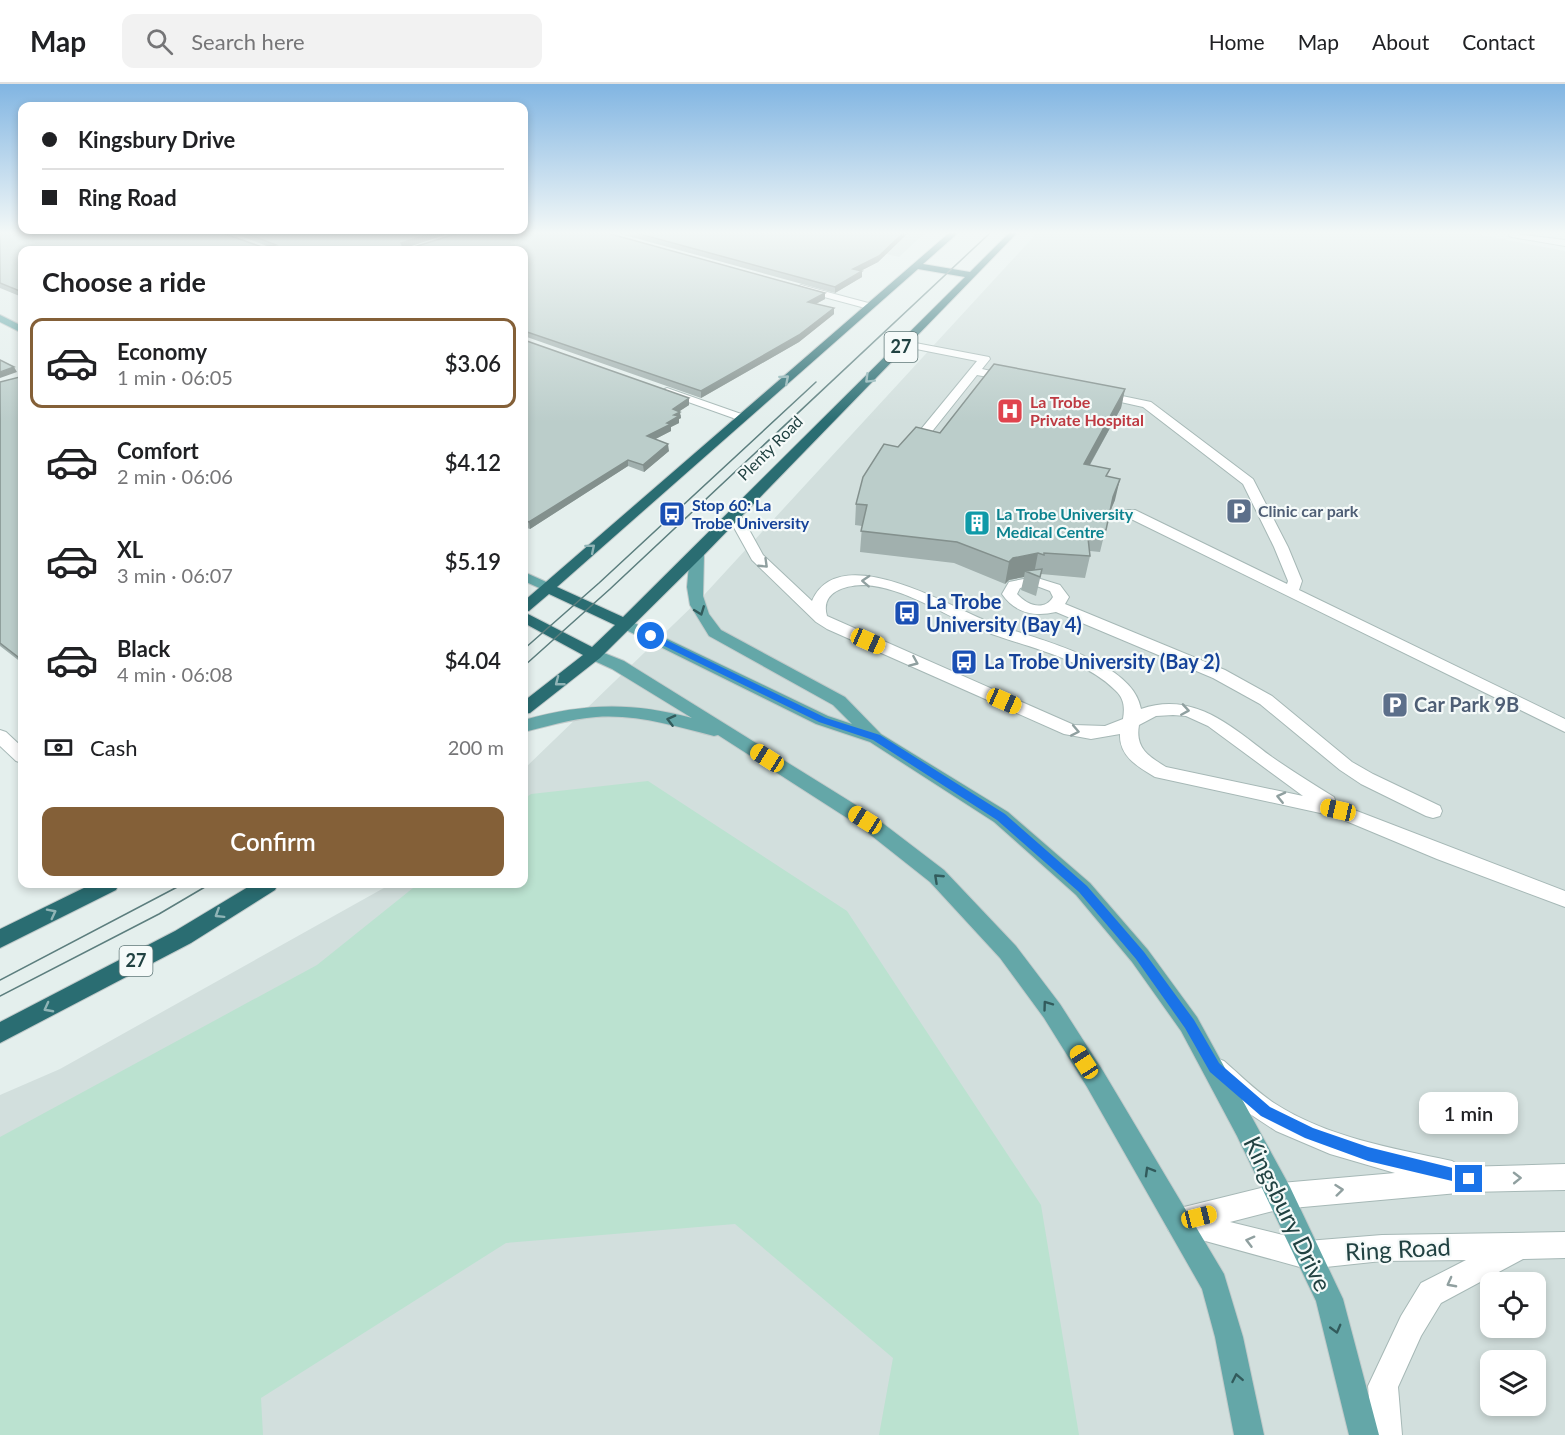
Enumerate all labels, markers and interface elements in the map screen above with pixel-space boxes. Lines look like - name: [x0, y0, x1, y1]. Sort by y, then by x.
- search box: [122, 14, 542, 68]
- text: Map: [30, 24, 86, 58]
- icon: search: [143, 25, 176, 58]
- text: Search here: [191, 28, 305, 55]
- text: Home: [1209, 29, 1265, 54]
- text: Map: [1298, 29, 1339, 54]
- text: About: [1372, 29, 1429, 54]
- text: Contact: [1462, 29, 1535, 54]
- text: Kingsbury Drive: [78, 126, 235, 153]
- text: Ring Road: [78, 184, 177, 211]
- text: Choose a ride: [42, 265, 206, 298]
- road number: 27: [884, 332, 918, 362]
- icon: car: [45, 336, 99, 390]
- text: Economy: [117, 338, 207, 365]
- text: $3.06: [445, 350, 501, 377]
- text: 1 min · 06:05: [117, 365, 233, 389]
- one-way arrow: [865, 372, 876, 382]
- one-way arrow: [778, 375, 789, 386]
- place label: La Trobe Private Hospital: [1030, 392, 1144, 429]
- hospital icon: La Trobe Private Hospital: [995, 396, 1025, 426]
- street label: Plenty Road: [733, 411, 806, 484]
- icon: car: [45, 435, 99, 489]
- text: Comfort: [117, 437, 199, 464]
- text: $4.12: [445, 449, 501, 476]
- text: 2 min · 06:06: [117, 464, 233, 488]
- place label: Stop 60: La Trobe University: [692, 495, 810, 532]
- parking icon: Clinic car park: [1224, 496, 1254, 526]
- bus stop icon: Stop 60: La Trobe University: [657, 499, 687, 529]
- place label: Clinic car park: [1258, 501, 1359, 520]
- place label: La Trobe University Medical Centre: [996, 504, 1134, 541]
- building icon: La Trobe University Medical Centre: [962, 508, 992, 538]
- icon: car: [45, 534, 99, 588]
- text: XL: [117, 536, 143, 563]
- one-way arrow: [584, 544, 595, 555]
- text: $5.19: [445, 548, 501, 575]
- one-way arrow: [757, 557, 768, 568]
- text: 3 min · 06:07: [117, 563, 233, 587]
- one-way arrow: [861, 575, 870, 588]
- place label: La Trobe University (Bay 4): [926, 589, 1082, 636]
- bus stop icon: La Trobe University (Bay 4): [892, 598, 922, 628]
- one-way arrow: [693, 606, 706, 616]
- route start: [637, 622, 664, 649]
- car: [848, 625, 888, 657]
- icon: car: [45, 633, 99, 687]
- text: Black: [117, 635, 170, 662]
- text: $4.04: [445, 647, 501, 674]
- bus stop icon: La Trobe University (Bay 2): [949, 647, 979, 677]
- place label: La Trobe University (Bay 2): [984, 649, 1220, 673]
- one-way arrow: [908, 654, 919, 666]
- text: 4 min · 06:08: [117, 662, 233, 686]
- one-way arrow: [555, 674, 566, 685]
- car: [984, 685, 1024, 717]
- parking icon: Car Park 9B: [1380, 690, 1410, 720]
- place label: Car Park 9B: [1414, 692, 1519, 716]
- one-way arrow: [1179, 703, 1189, 716]
- one-way arrow: [666, 714, 676, 727]
- one-way arrow: [1070, 724, 1080, 737]
- icon: cash: [42, 731, 75, 764]
- text: Cash: [90, 734, 137, 761]
- text: 200 m: [448, 735, 504, 759]
- car: [747, 741, 787, 775]
- one-way arrow: [1276, 791, 1286, 804]
- car: [1318, 797, 1358, 823]
- car: [845, 803, 885, 837]
- button: Confirm: [42, 807, 504, 876]
- one-way arrow: [934, 874, 945, 885]
- one-way arrow: [215, 907, 225, 919]
- one-way arrow: [46, 909, 56, 920]
- road number: 27: [120, 946, 152, 976]
- one-way arrow: [43, 1001, 54, 1012]
- one-way arrow: [1043, 1001, 1054, 1012]
- car: [1067, 1042, 1101, 1082]
- callout: 1 min: [1420, 1092, 1518, 1134]
- text: 1 min: [1444, 1101, 1493, 1125]
- street label: Kingsbury Drive: [1238, 1131, 1338, 1295]
- route end: [1455, 1165, 1482, 1192]
- one-way arrow: [1145, 1167, 1156, 1177]
- one-way arrow: [1513, 1172, 1522, 1184]
- one-way arrow: [1335, 1184, 1344, 1196]
- car: [1179, 1204, 1219, 1230]
- street label: Ring Road: [1344, 1231, 1452, 1266]
- one-way arrow: [1245, 1235, 1255, 1248]
- map controls: [1480, 1272, 1546, 1416]
- button: locate: [1480, 1272, 1546, 1338]
- one-way arrow: [1447, 1276, 1457, 1287]
- one-way arrow: [1329, 1323, 1342, 1333]
- button: layers: [1480, 1350, 1546, 1416]
- one-way arrow: [1231, 1373, 1244, 1383]

